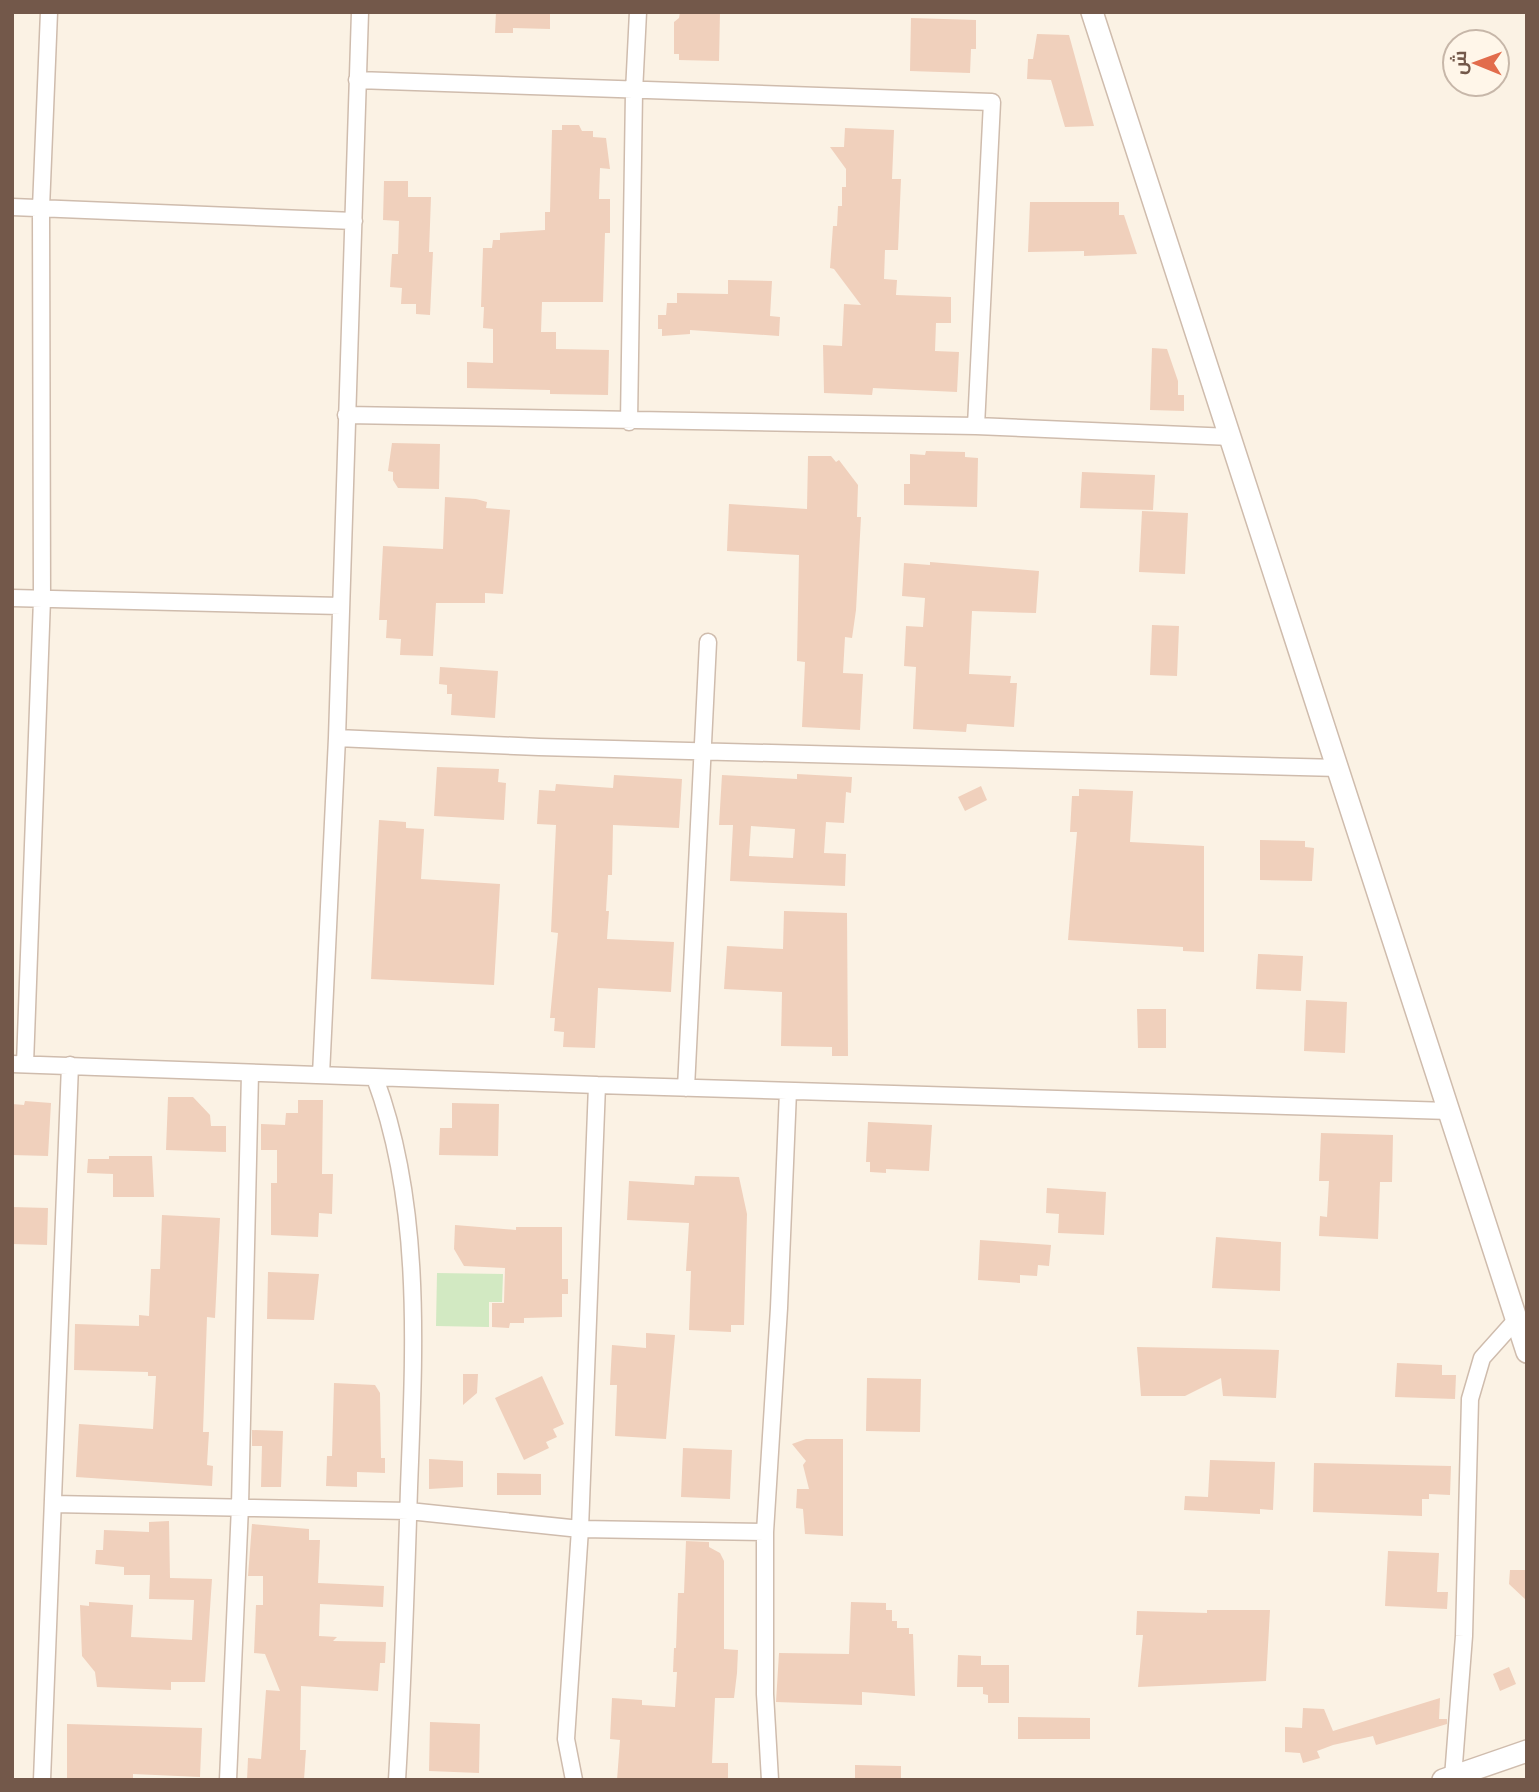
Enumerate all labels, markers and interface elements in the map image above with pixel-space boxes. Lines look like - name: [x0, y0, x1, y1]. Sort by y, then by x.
- north arrow: [1441, 28, 1511, 98]
- text: ش: [1447, 50, 1471, 75]

